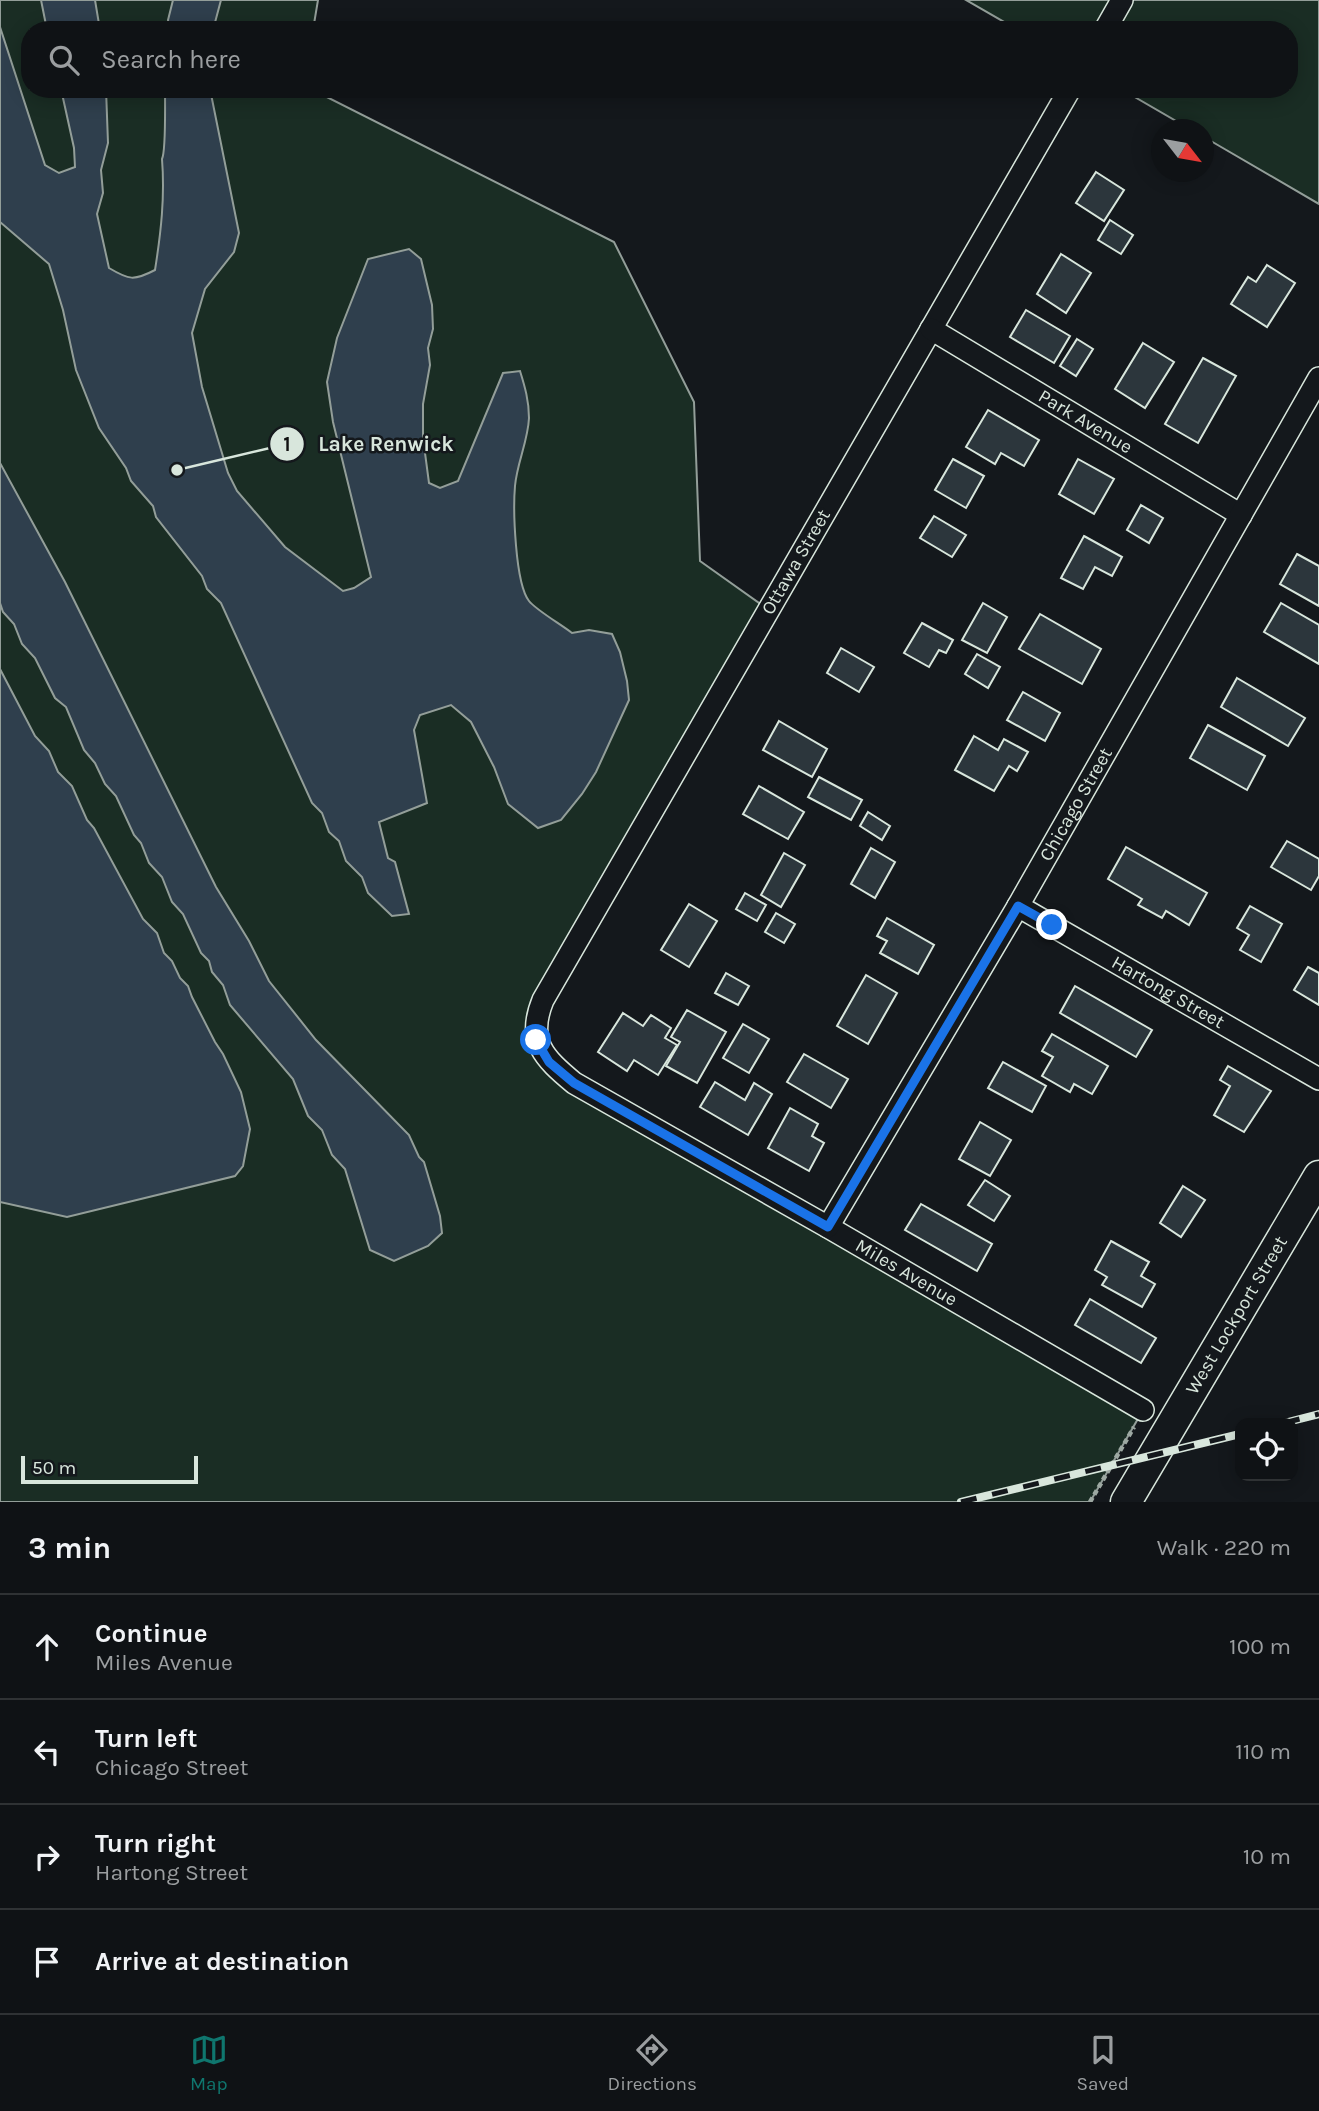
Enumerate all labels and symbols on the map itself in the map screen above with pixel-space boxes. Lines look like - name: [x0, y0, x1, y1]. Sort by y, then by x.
- north arrow: [1151, 119, 1214, 182]
- street label: Park Avenue: [1034, 385, 1136, 458]
- callout: Lake Renwick: [270, 423, 468, 465]
- text: 1: [283, 432, 291, 456]
- text: Lake Renwick: [318, 432, 454, 456]
- street label: Ottawa Street: [757, 505, 835, 619]
- street label: Chicago Street: [1035, 744, 1117, 865]
- route end: [1036, 909, 1067, 940]
- street label: Hartong Street: [1108, 951, 1228, 1033]
- route start: [520, 1024, 551, 1055]
- street label: West Lockport Street: [1181, 1232, 1292, 1398]
- street label: Miles Avenue: [852, 1234, 961, 1311]
- scale bar: [21, 1453, 198, 1485]

